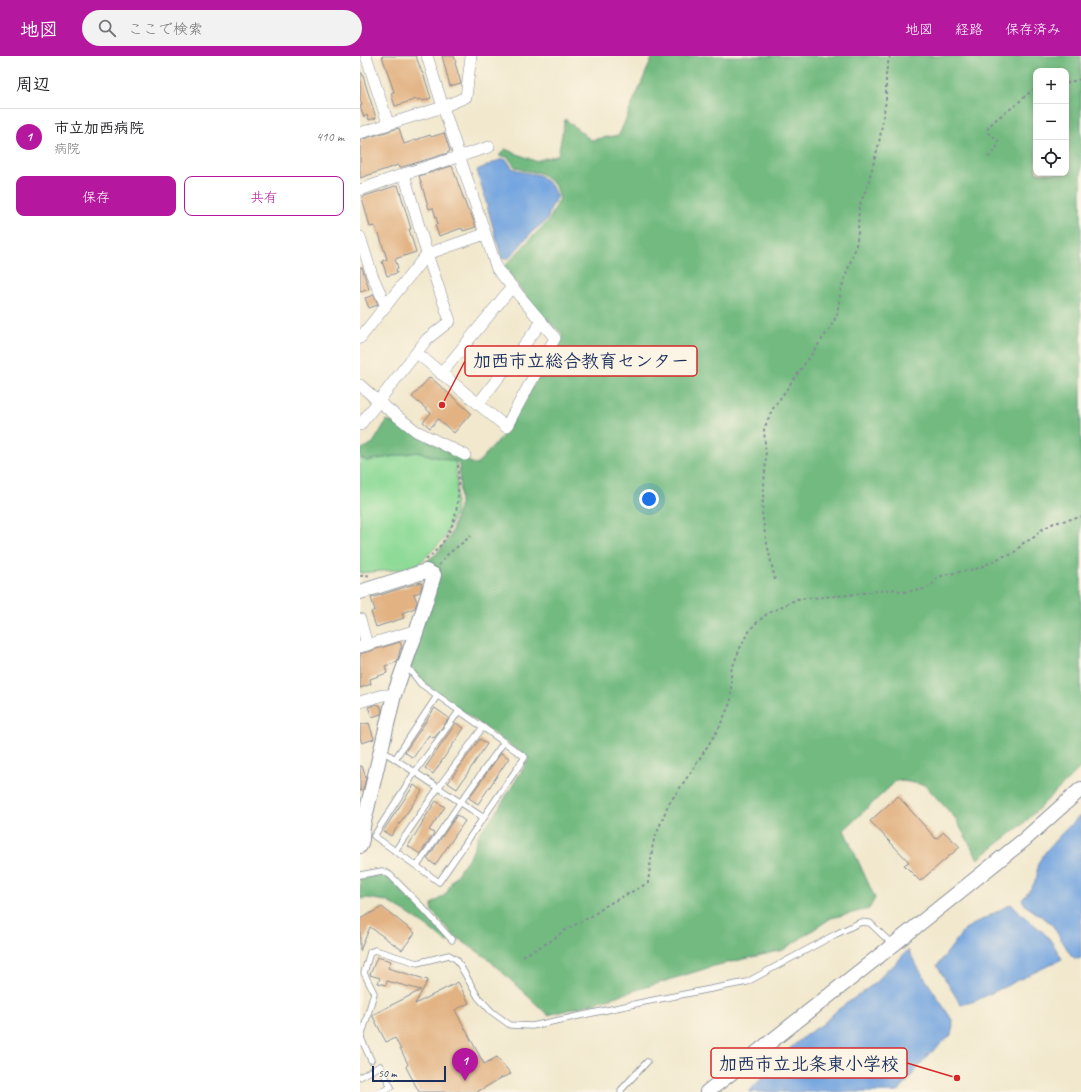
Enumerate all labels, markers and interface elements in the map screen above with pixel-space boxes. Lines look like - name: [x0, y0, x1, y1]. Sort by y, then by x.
- search box: [82, 10, 362, 46]
- icon: search: [96, 17, 118, 39]
- text: 地図: [20, 18, 58, 42]
- text: ここで検索: [128, 20, 203, 39]
- text: 地図: [905, 21, 933, 38]
- text: 経路: [955, 21, 983, 38]
- text: 保存済み: [1005, 21, 1061, 38]
- map controls: [1033, 68, 1069, 176]
- button: +: [1033, 68, 1069, 104]
- text: 周辺: [16, 74, 50, 95]
- button: −: [1033, 104, 1069, 140]
- text: 市立加西病院: [54, 119, 144, 138]
- text: 1: [26, 129, 32, 145]
- text: 410 m: [316, 129, 344, 145]
- button: locate: [1033, 140, 1069, 176]
- text: 病院: [54, 141, 80, 157]
- button: 保存: [16, 176, 176, 216]
- button: 共有: [184, 176, 344, 216]
- callout: 加西市立総合教育センター: [465, 346, 697, 376]
- text: 加西市立総合教育センター: [473, 350, 689, 372]
- your location: [639, 489, 659, 509]
- pin: 1: [452, 1048, 478, 1081]
- callout: 加西市立北条東小学校: [711, 1048, 907, 1078]
- text: 加西市立北条東小学校: [719, 1053, 899, 1075]
- scale bar: [372, 1064, 446, 1083]
- text: 50 m: [378, 1066, 397, 1080]

